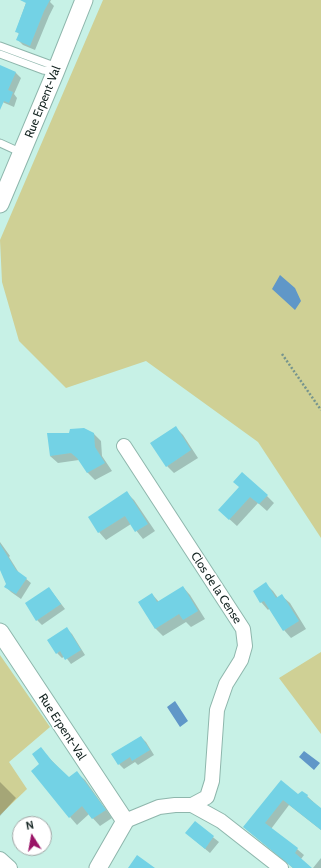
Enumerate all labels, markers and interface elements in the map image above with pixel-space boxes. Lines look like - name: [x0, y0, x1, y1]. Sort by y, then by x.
- street label: Rue Erpent-Val: [22, 64, 64, 140]
- street label: Clos de la Cense: [188, 550, 244, 626]
- street label: Rue Erpent-Val: [35, 691, 89, 763]
- north arrow: [12, 816, 52, 856]
- text: N: [25, 818, 35, 833]

